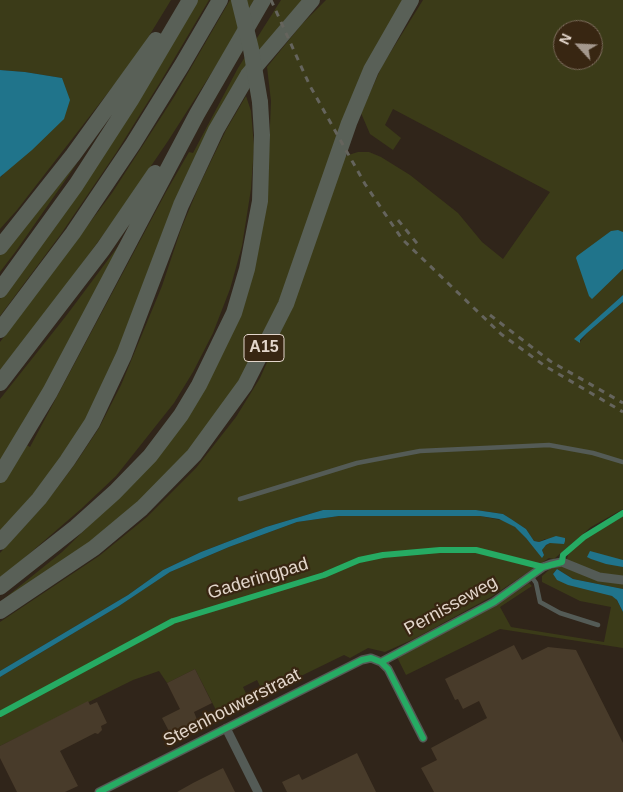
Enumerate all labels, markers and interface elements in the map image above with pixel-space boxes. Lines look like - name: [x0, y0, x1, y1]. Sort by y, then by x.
- north arrow: [553, 20, 603, 70]
- text: N: [556, 31, 575, 47]
- road number: A15: [244, 334, 284, 362]
- street label: Gaderingpad: [205, 553, 311, 605]
- street label: Pernisseweg: [401, 572, 501, 640]
- street label: Steenhouwerstraat: [160, 664, 304, 752]

